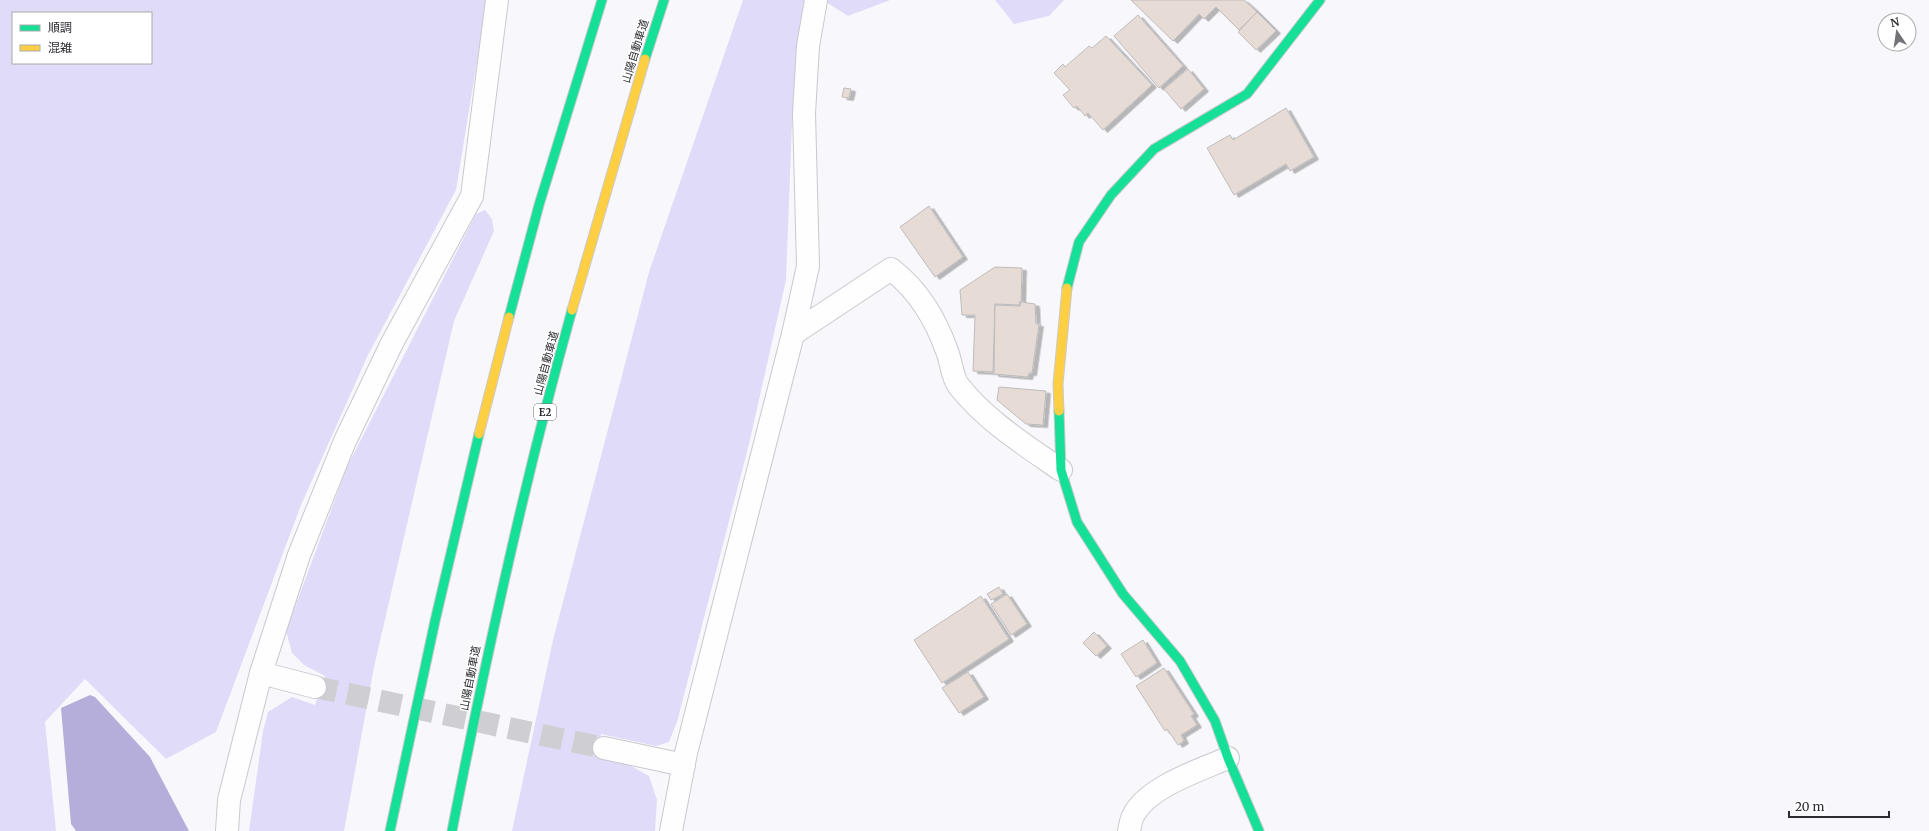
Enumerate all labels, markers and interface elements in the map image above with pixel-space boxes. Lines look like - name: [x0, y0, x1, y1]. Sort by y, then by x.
- legend: [12, 12, 152, 64]
- north arrow: [1877, 12, 1917, 52]
- text: N: [1889, 14, 1901, 30]
- street label: 山陽自動車道: [619, 17, 651, 85]
- text: 順調: [48, 20, 72, 35]
- text: 混雑: [48, 40, 72, 55]
- street label: 山陽自動車道: [531, 329, 561, 397]
- road number: E2: [534, 404, 556, 420]
- street label: 山陽自動車道: [457, 644, 483, 712]
- scale bar: [1789, 793, 1889, 819]
- text: 20 m: [1795, 799, 1824, 814]

